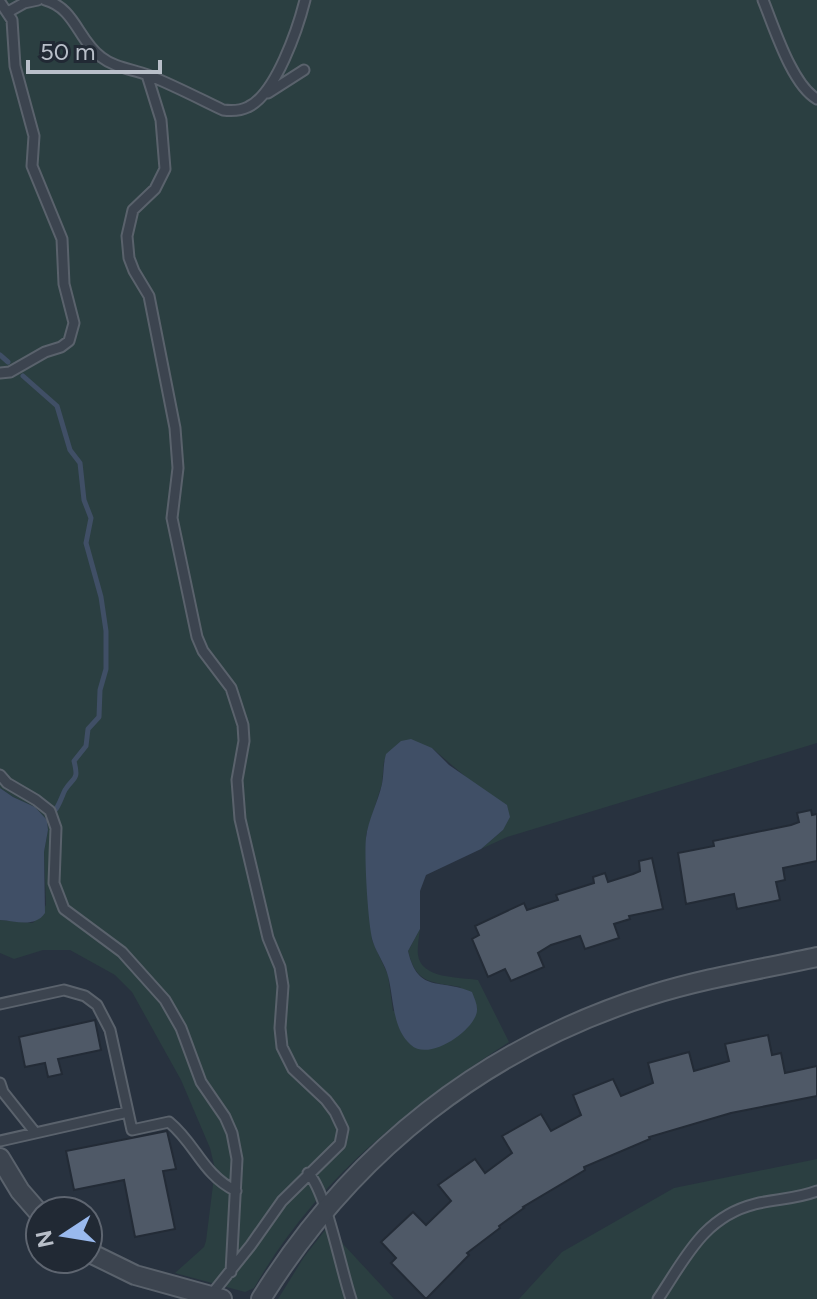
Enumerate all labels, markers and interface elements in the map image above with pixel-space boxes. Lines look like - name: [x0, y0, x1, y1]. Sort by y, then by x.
- scale bar: [28, 24, 160, 74]
- text: 50 m: [40, 37, 96, 66]
- north arrow: [24, 1195, 104, 1275]
- text: N: [30, 1228, 60, 1250]

